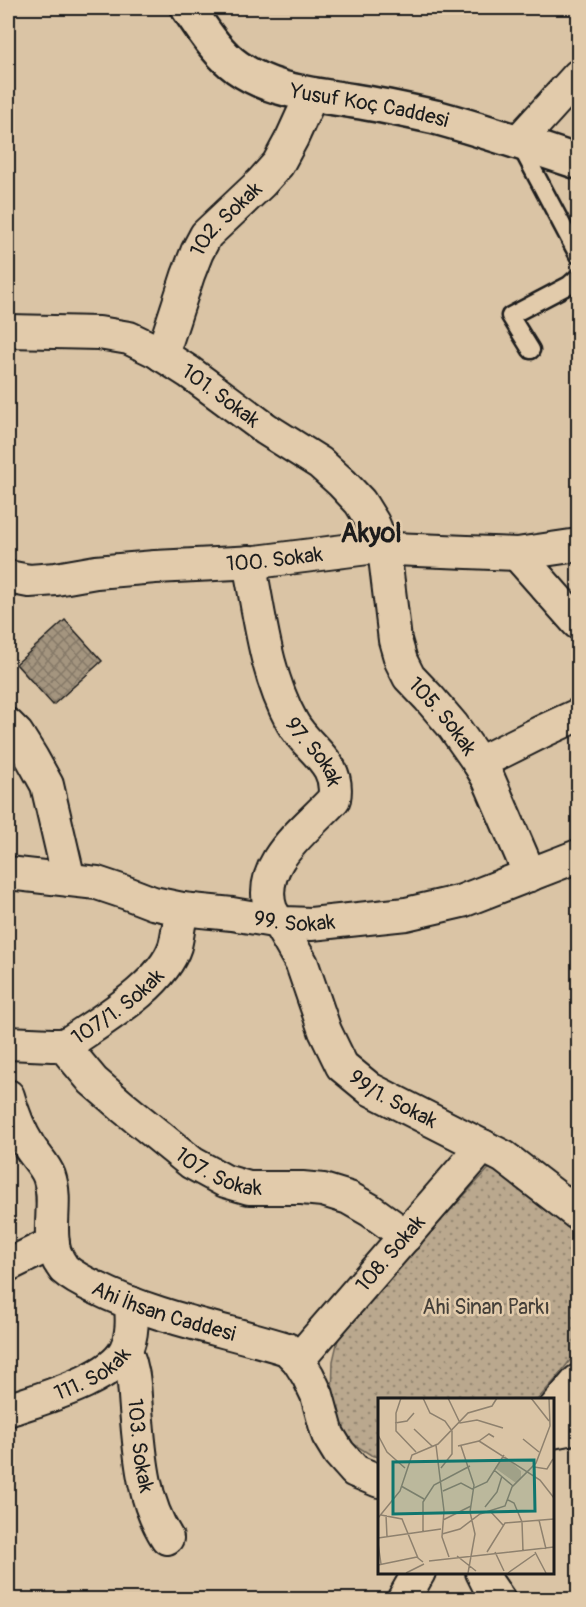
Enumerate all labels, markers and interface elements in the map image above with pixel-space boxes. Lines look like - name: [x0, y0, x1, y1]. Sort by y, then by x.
- street label: Yusuf Koç Caddesi: [286, 77, 452, 134]
- street label: 102. Sokak: [184, 175, 268, 261]
- street label: 101. Sokak: [177, 357, 265, 433]
- district label: Akyol: [340, 517, 402, 550]
- street label: 100. Sokak: [226, 540, 324, 577]
- street label: 105. Sokak: [402, 671, 483, 761]
- street label: 97. Sokak: [279, 712, 348, 789]
- street label: 99. Sokak: [252, 904, 337, 938]
- street label: 107/1. Sokak: [66, 963, 170, 1051]
- street label: 99/1. Sokak: [343, 1063, 442, 1134]
- street label: 107. Sokak: [169, 1141, 262, 1202]
- street label: 108. Sokak: [350, 1209, 431, 1297]
- street label: Ahi İhsan Caddesi: [88, 1275, 239, 1347]
- park label: Ahi Sinan Parkı: [422, 1294, 550, 1321]
- street label: 111. Sokak: [50, 1342, 137, 1407]
- street label: 103. Sokak: [122, 1397, 160, 1496]
- inset map: [378, 1398, 553, 1574]

